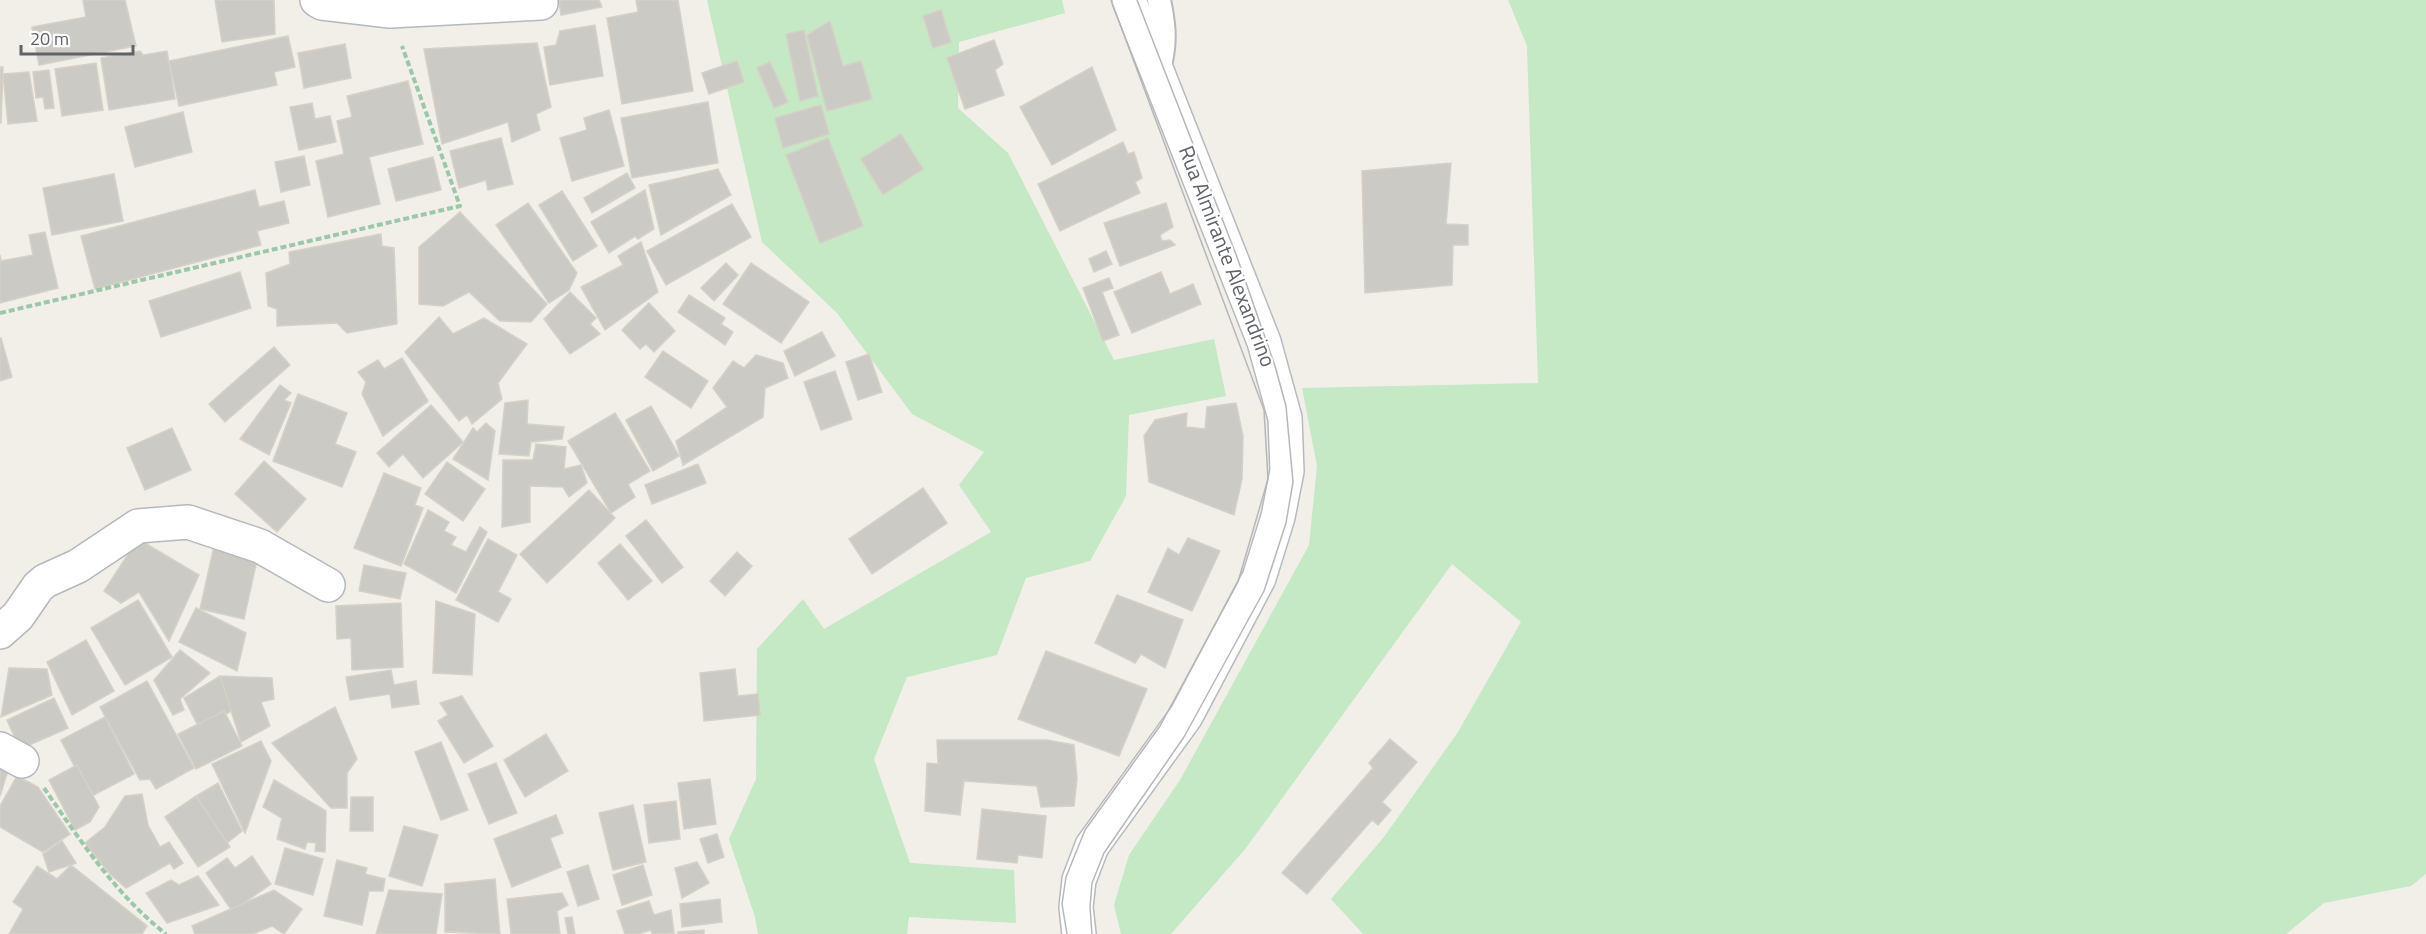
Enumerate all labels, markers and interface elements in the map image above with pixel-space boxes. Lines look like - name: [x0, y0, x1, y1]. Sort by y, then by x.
- scale bar: [21, 18, 134, 56]
- text: 20 m: [30, 25, 69, 52]
- street label: Rua Almirante Alexandrino: [1171, 141, 1285, 371]

